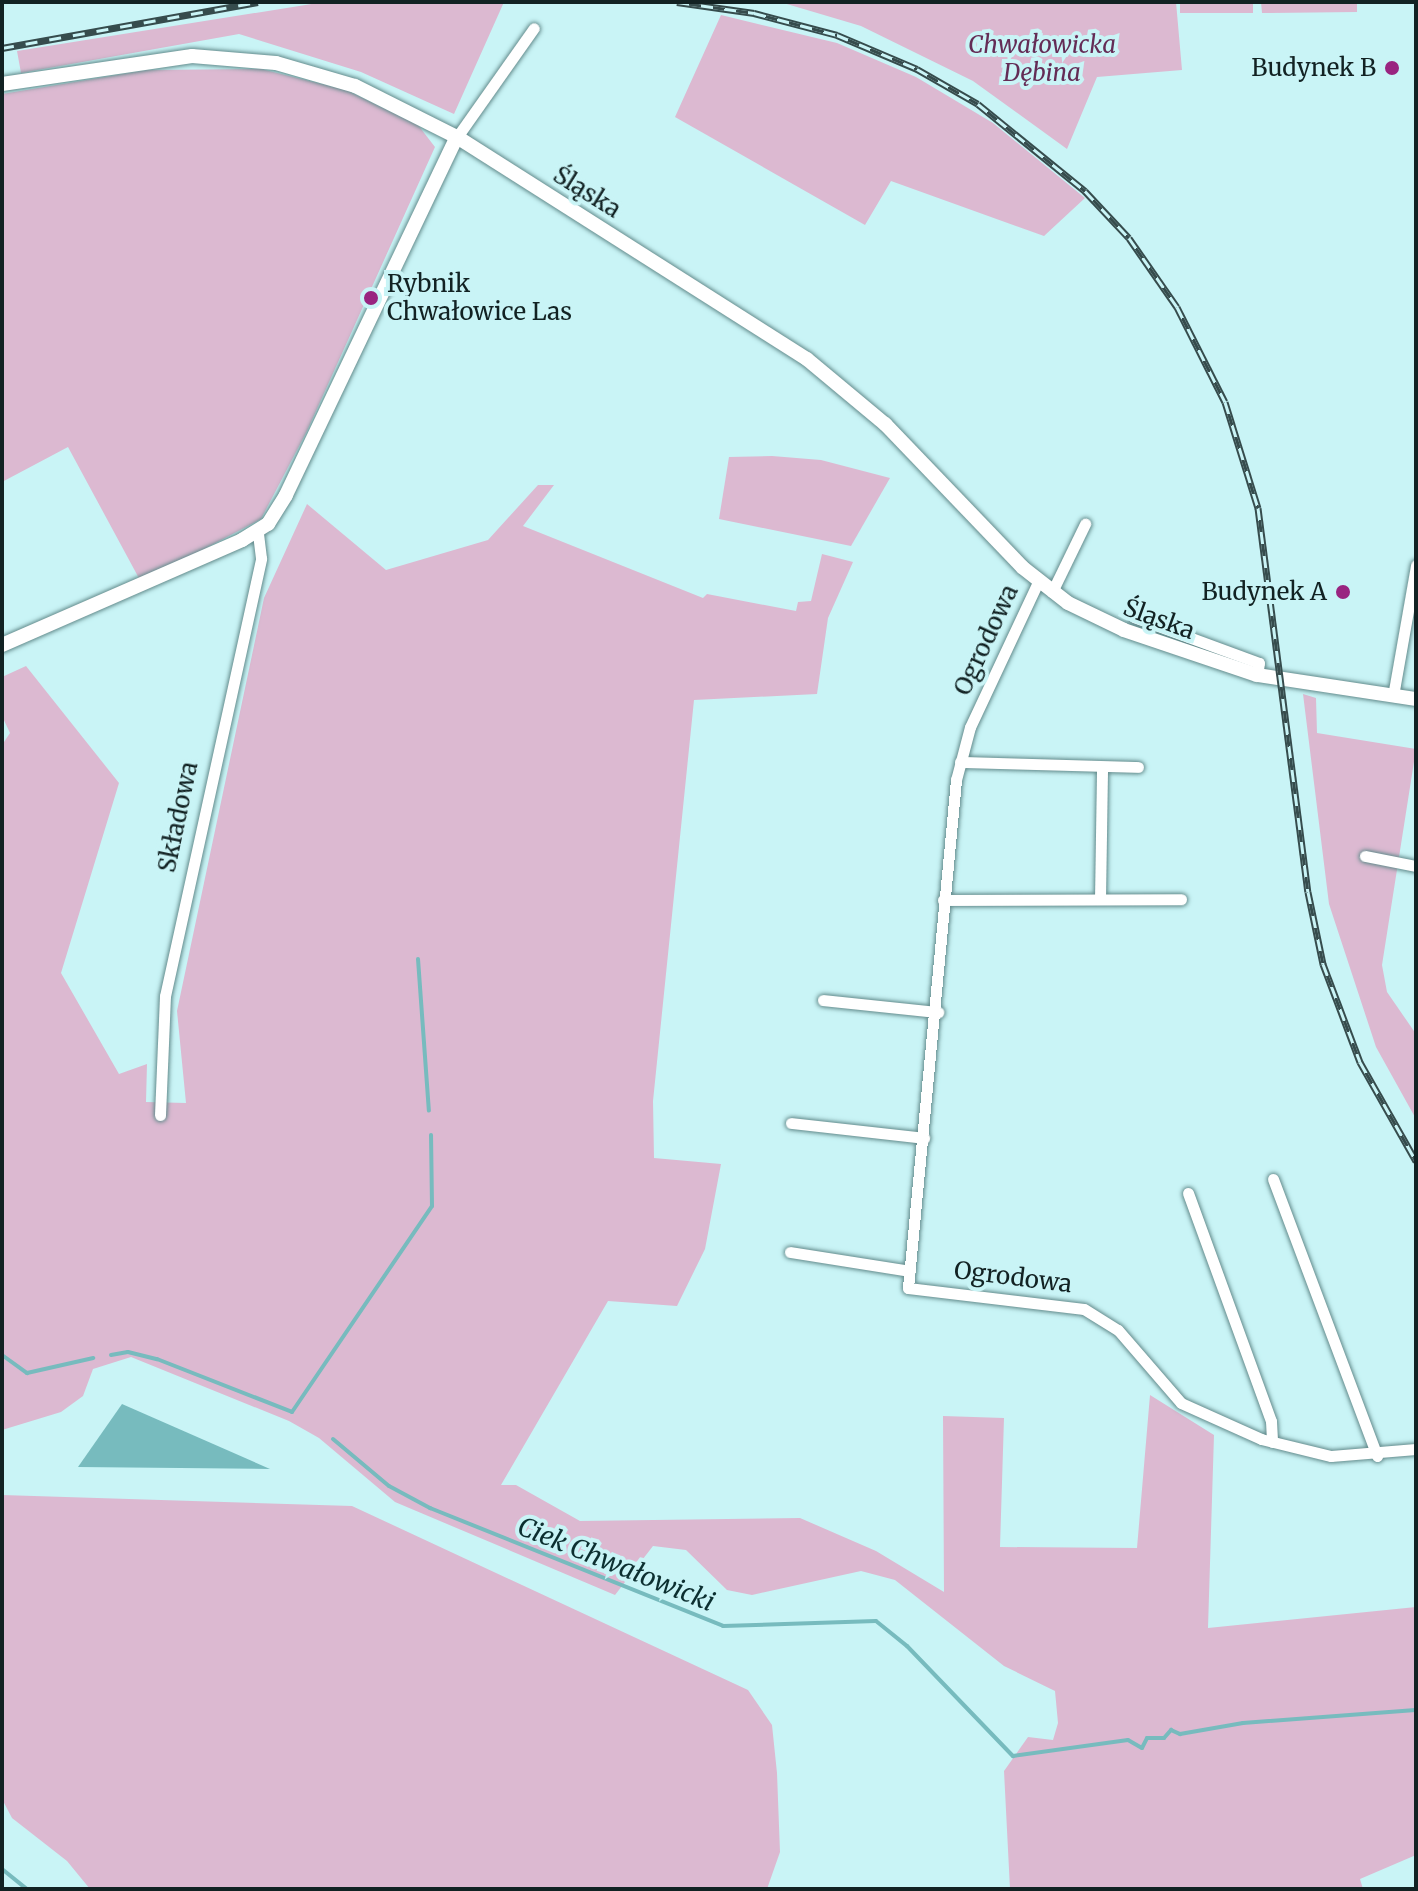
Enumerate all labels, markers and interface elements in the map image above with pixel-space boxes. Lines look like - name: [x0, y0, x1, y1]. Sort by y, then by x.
- park label: Chwałowicka Dębina: [968, 31, 1116, 87]
- place label: Budynek B: [1251, 54, 1376, 82]
- marker: Budynek B: [1383, 59, 1401, 77]
- street label: Śląska: [548, 160, 626, 224]
- place label: Rybnik Chwałowice Las: [387, 270, 572, 326]
- marker: Rybnik Chwałowice Las: [362, 289, 380, 307]
- place label: Budynek A: [1202, 578, 1327, 606]
- street label: Ogrodowa: [948, 580, 1024, 700]
- marker: Budynek A: [1334, 583, 1352, 601]
- street label: Śląska: [1119, 593, 1199, 645]
- street label: Składowa: [152, 759, 204, 875]
- street label: Ogrodowa: [952, 1255, 1074, 1299]
- water label: Ciek Chwałowicki: [513, 1510, 719, 1618]

